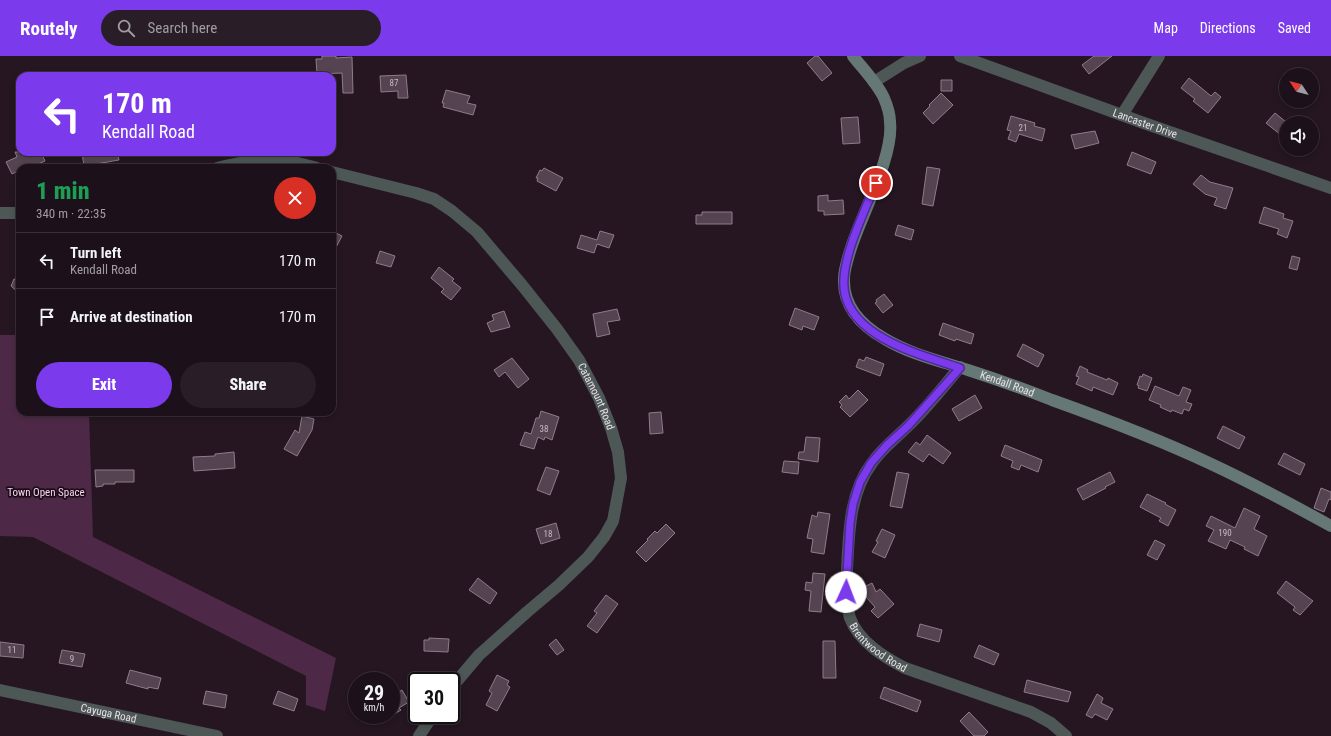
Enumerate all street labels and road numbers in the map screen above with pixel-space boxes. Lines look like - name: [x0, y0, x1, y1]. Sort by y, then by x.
- street label: Lancaster Drive: [1111, 106, 1179, 141]
- street label: Catamount Road: [575, 361, 618, 432]
- street label: Kendall Road: [978, 368, 1036, 399]
- street label: Brentwood Road: [847, 620, 909, 674]
- street label: Cayuga Road: [79, 701, 138, 725]

